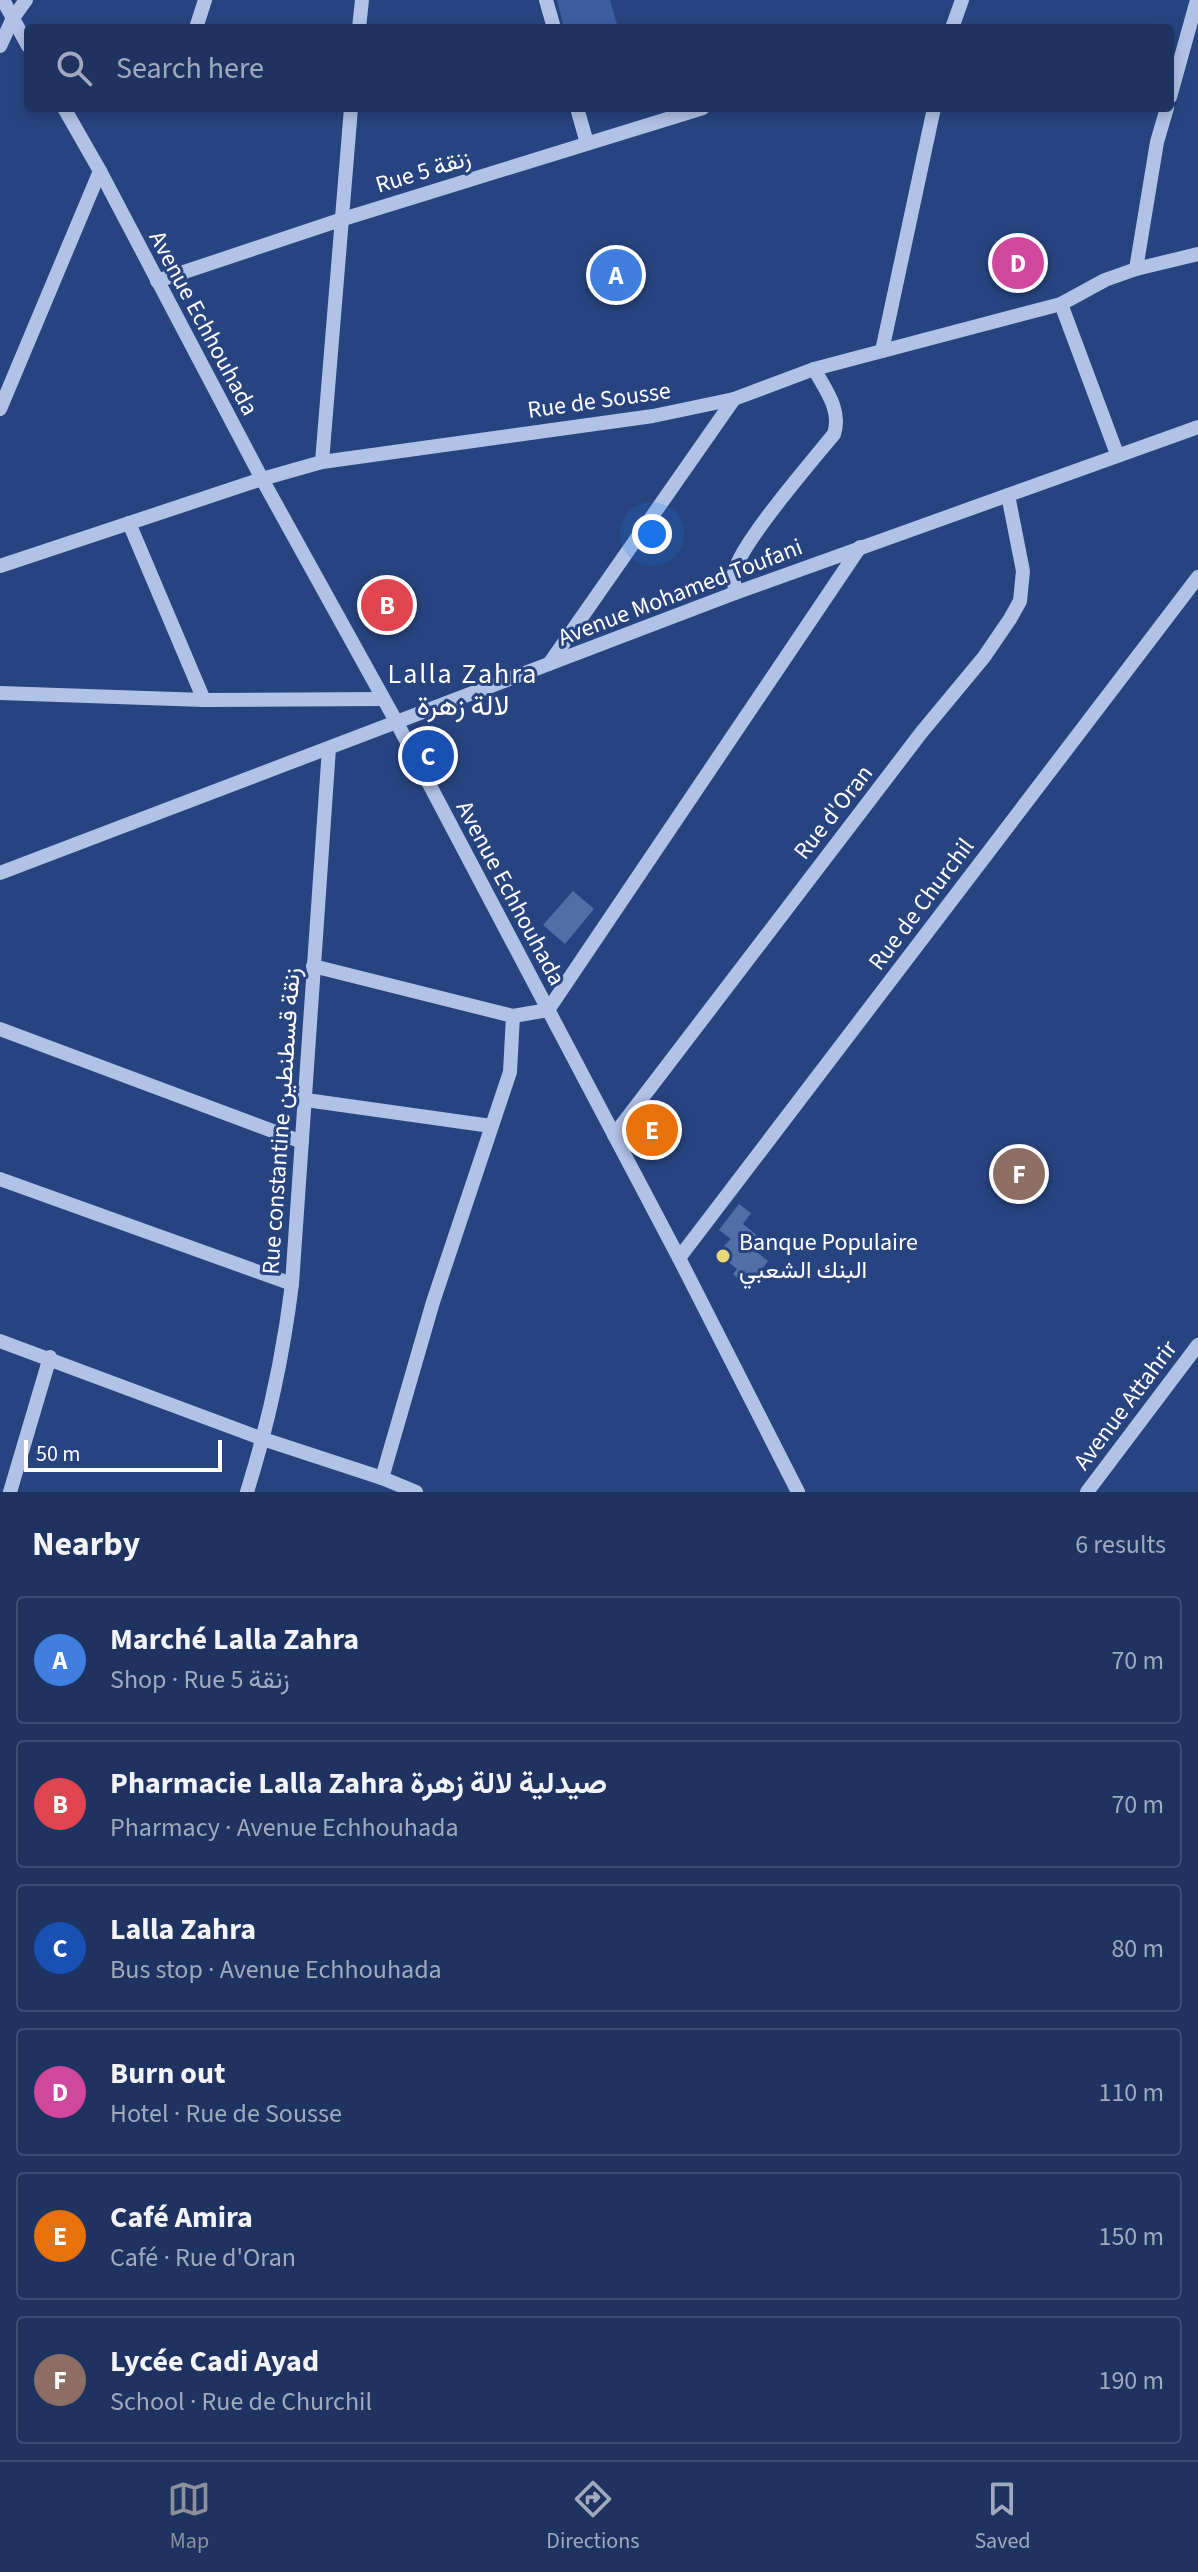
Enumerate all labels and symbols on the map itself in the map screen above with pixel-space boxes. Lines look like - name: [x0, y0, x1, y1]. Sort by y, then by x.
- street label: Rue 5 زنقة: [371, 140, 475, 203]
- street label: Avenue Echhouhada: [140, 225, 267, 422]
- pin: D: [992, 233, 1044, 293]
- pin: A: [590, 245, 642, 305]
- street label: Rue de Sousse: [525, 373, 673, 428]
- your location: [632, 514, 672, 554]
- street label: Avenue Mohamed Toufani: [553, 530, 807, 655]
- pin: B: [361, 575, 413, 635]
- district label: Lalla Zahra لالة زهرة: [388, 654, 538, 726]
- pin: C: [402, 726, 454, 786]
- street label: Rue d'Oran: [785, 758, 882, 867]
- street label: Avenue Echhouhada: [447, 795, 574, 992]
- street label: Rue de Churchil: [860, 831, 983, 978]
- street label: Rue constantine زنقة قسطنطين: [253, 966, 310, 1276]
- pin: E: [626, 1100, 678, 1160]
- pin: F: [993, 1144, 1045, 1204]
- place label: Banque Populaire البنك الشعبي: [739, 1225, 918, 1289]
- marker: Banque Populaire البنك الشعبي: [714, 1247, 732, 1265]
- street label: Avenue Attahrir: [1065, 1333, 1186, 1477]
- scale bar: [24, 1436, 222, 1472]

